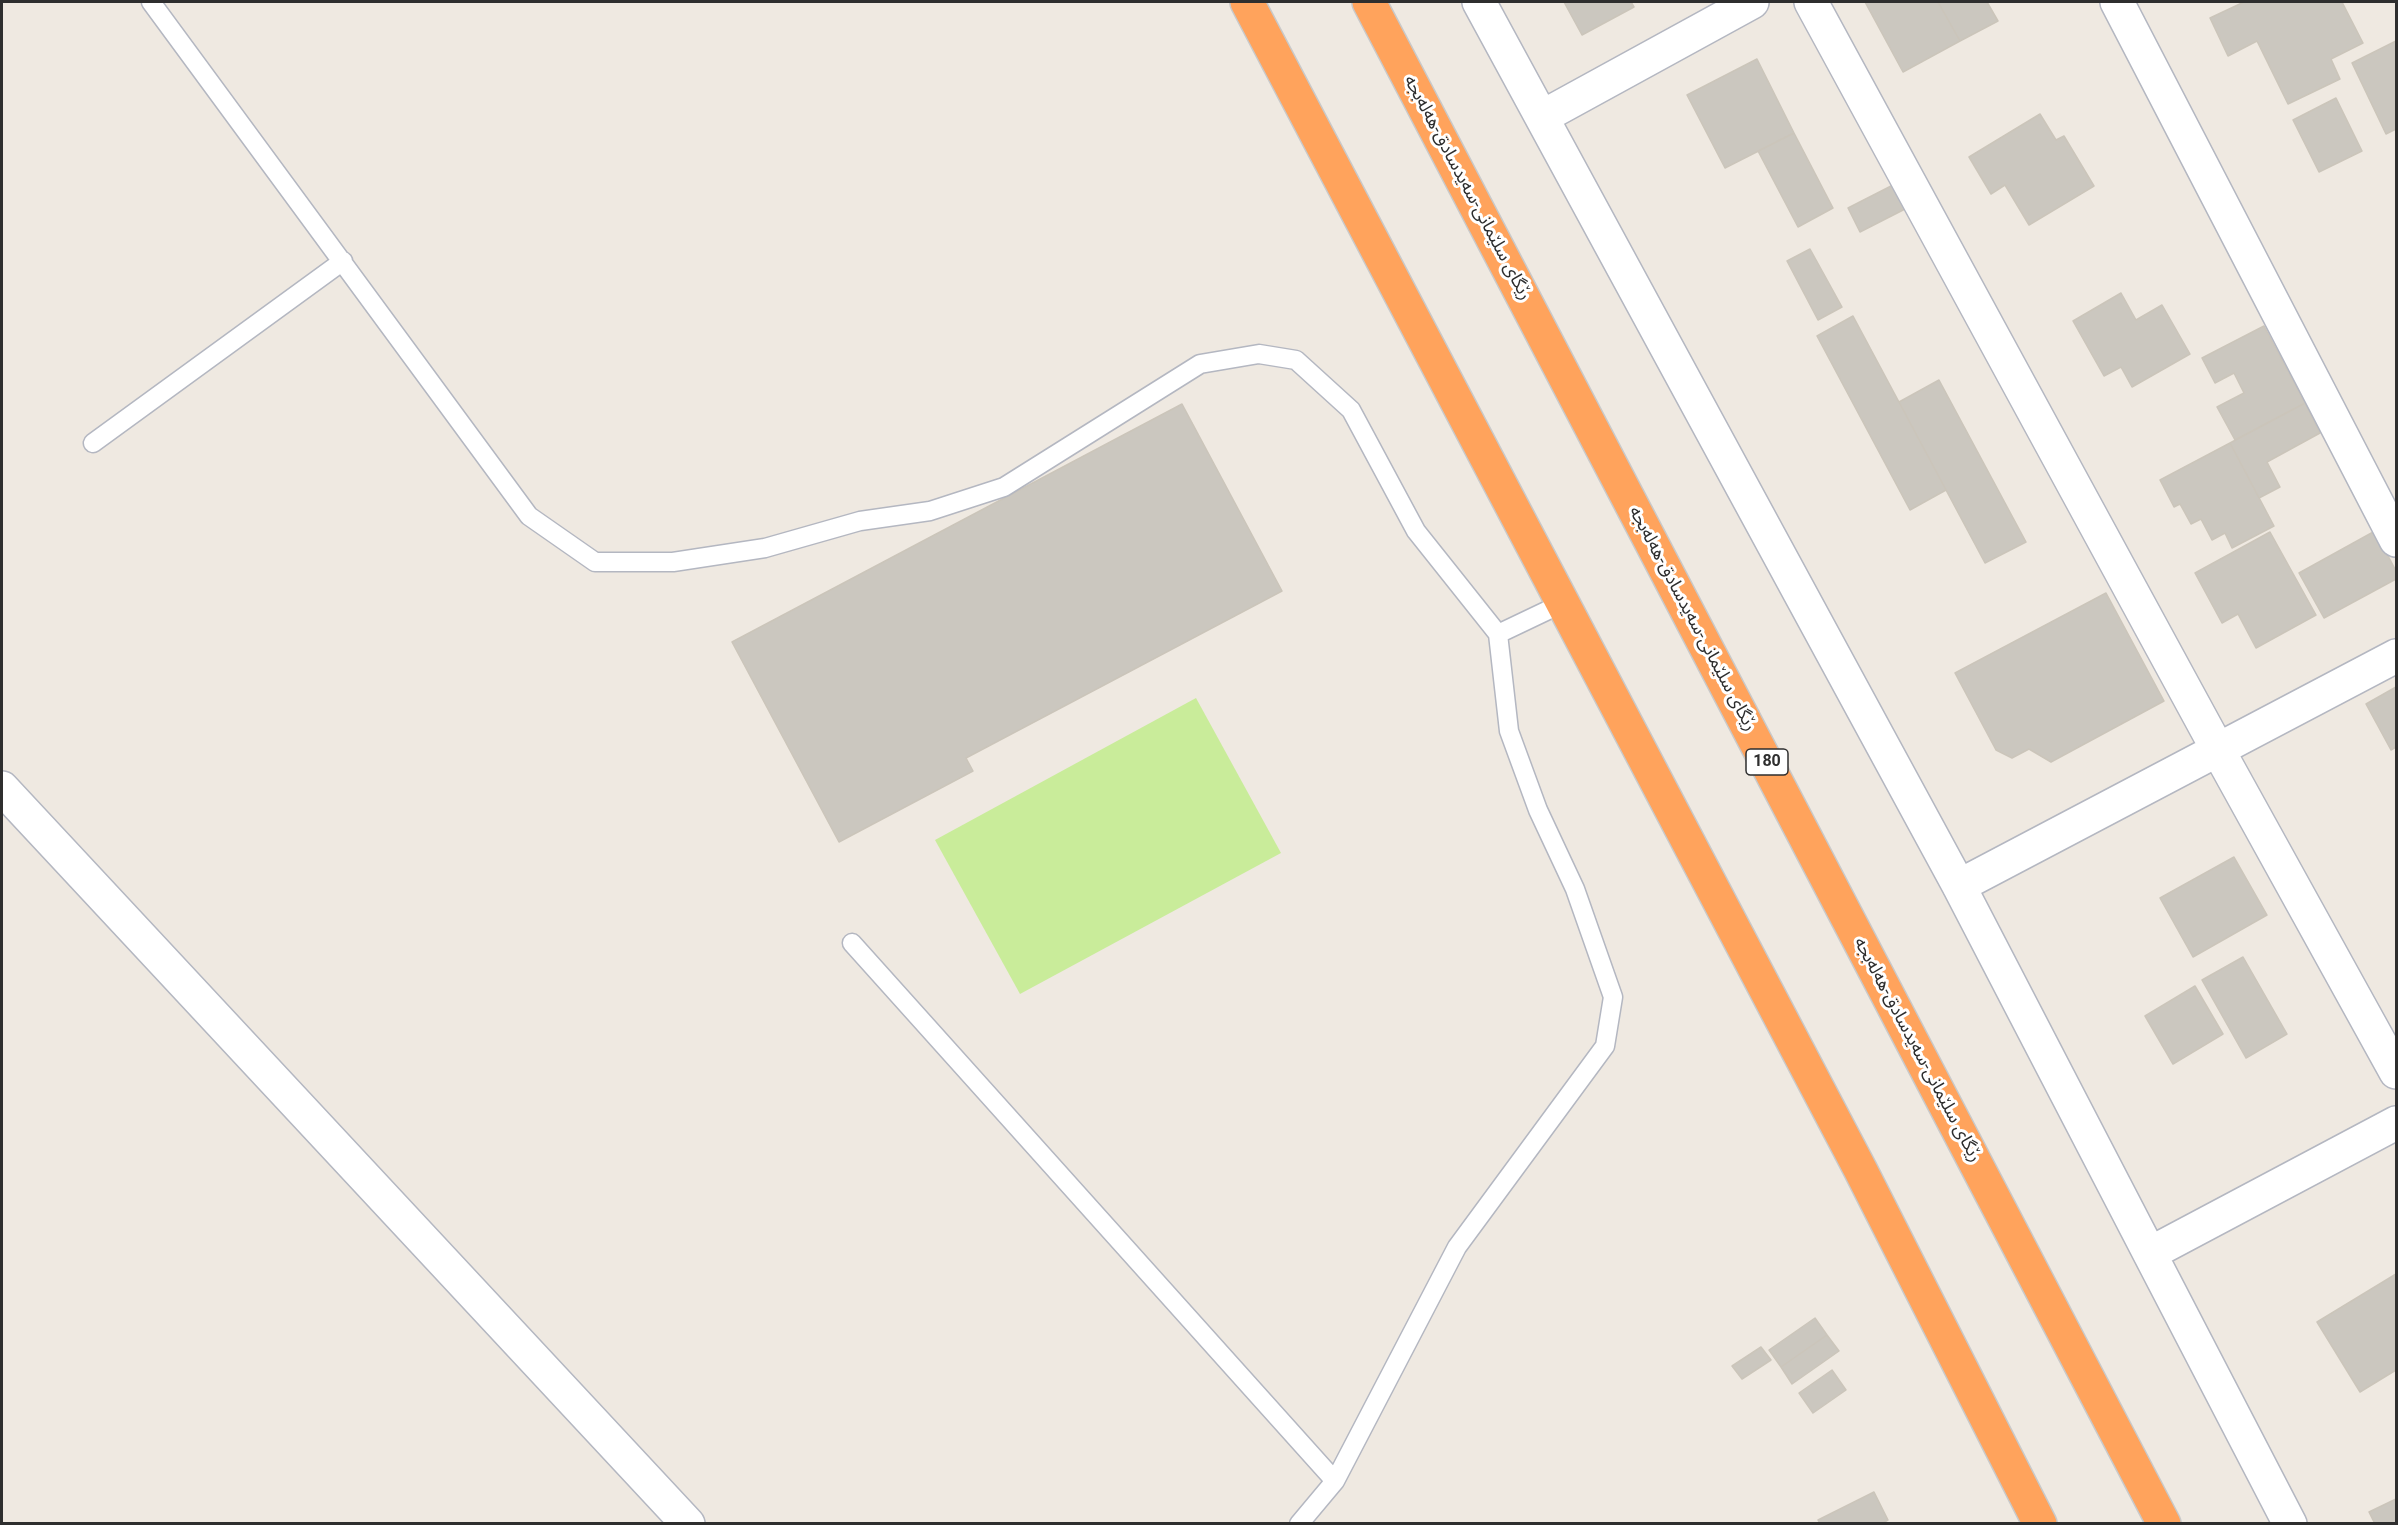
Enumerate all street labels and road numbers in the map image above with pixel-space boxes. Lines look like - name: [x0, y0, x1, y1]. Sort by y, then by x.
- street label: رێگای سلێمانی-سەیدسادق-هەلەبجە: [1399, 72, 1535, 304]
- street label: رێگای سلێمانی-سەیدسادق-هەلەبجە: [1624, 503, 1760, 735]
- road number: 180: [1746, 749, 1788, 775]
- street label: رێگای سلێمانی-سەیدسادق-هەلەبجە: [1849, 934, 1985, 1166]

